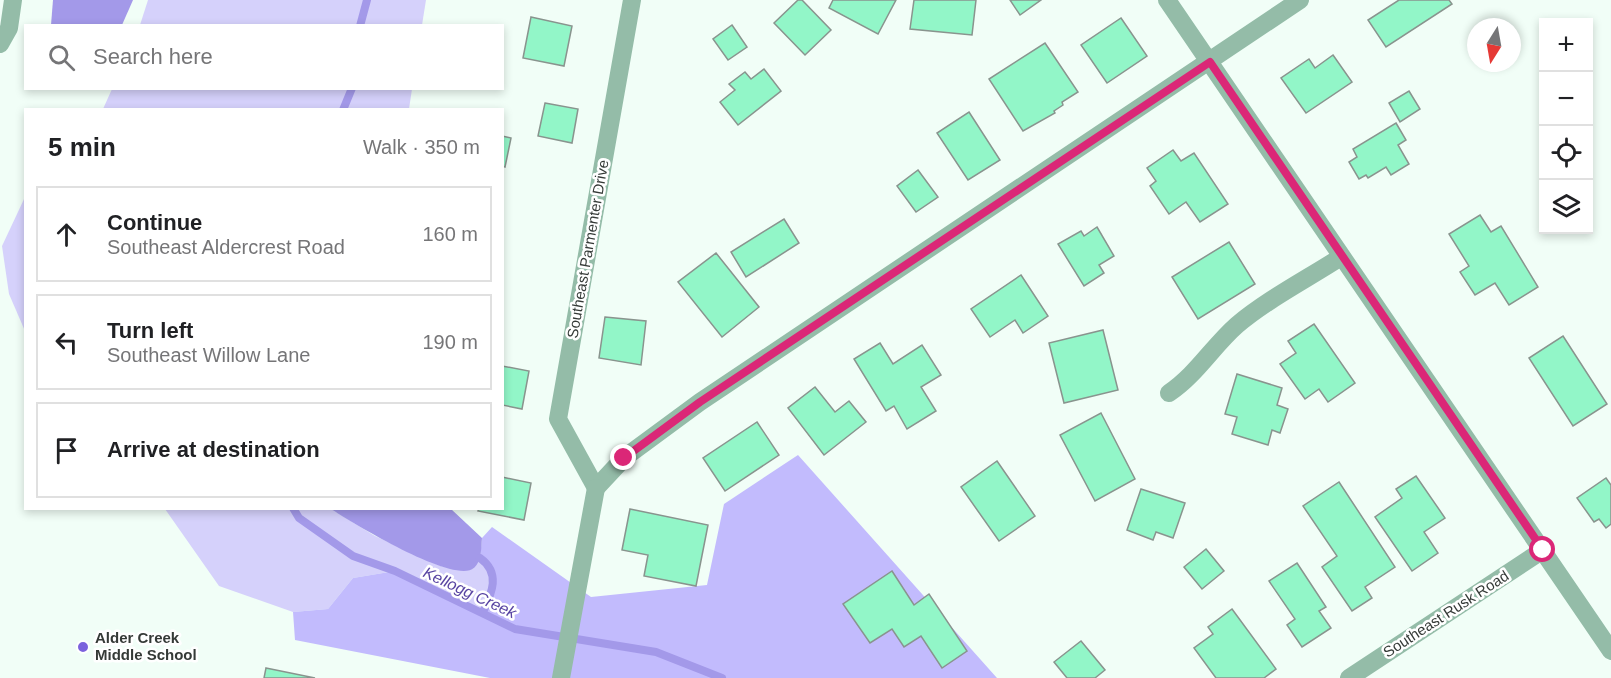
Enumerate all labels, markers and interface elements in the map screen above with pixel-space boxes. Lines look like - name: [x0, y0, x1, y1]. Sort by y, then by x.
- north arrow: [1467, 18, 1521, 72]
- map controls: [1539, 18, 1593, 234]
- button: +: [1539, 18, 1593, 72]
- search box: [24, 24, 504, 90]
- icon: search: [45, 41, 78, 74]
- text: Search here: [93, 44, 213, 69]
- button: −: [1539, 72, 1593, 126]
- button: locate: [1539, 126, 1593, 180]
- text: 5 min: [48, 132, 116, 162]
- text: Walk · 350 m: [363, 136, 480, 158]
- street label: Southeast Parmenter Drive: [563, 158, 612, 339]
- button: layers: [1539, 180, 1593, 234]
- text: Continue: [107, 210, 202, 235]
- icon: ahead: [50, 218, 83, 251]
- text: 160 m: [422, 223, 478, 245]
- text: Southeast Aldercrest Road: [107, 236, 345, 258]
- text: Turn left: [107, 318, 193, 343]
- icon: left: [50, 326, 83, 359]
- text: 190 m: [422, 331, 478, 353]
- text: Southeast Willow Lane: [107, 344, 310, 366]
- icon: arrive: [50, 434, 83, 467]
- text: Arrive at destination: [107, 437, 320, 462]
- route end: [610, 444, 636, 470]
- route start: [1529, 536, 1555, 562]
- water label: Kellogg Creek: [421, 564, 520, 622]
- street label: Southeast Rusk Road: [1380, 567, 1512, 660]
- place label: Alder Creek Middle School: [95, 629, 197, 663]
- marker: Alder Creek Middle School: [76, 640, 90, 654]

